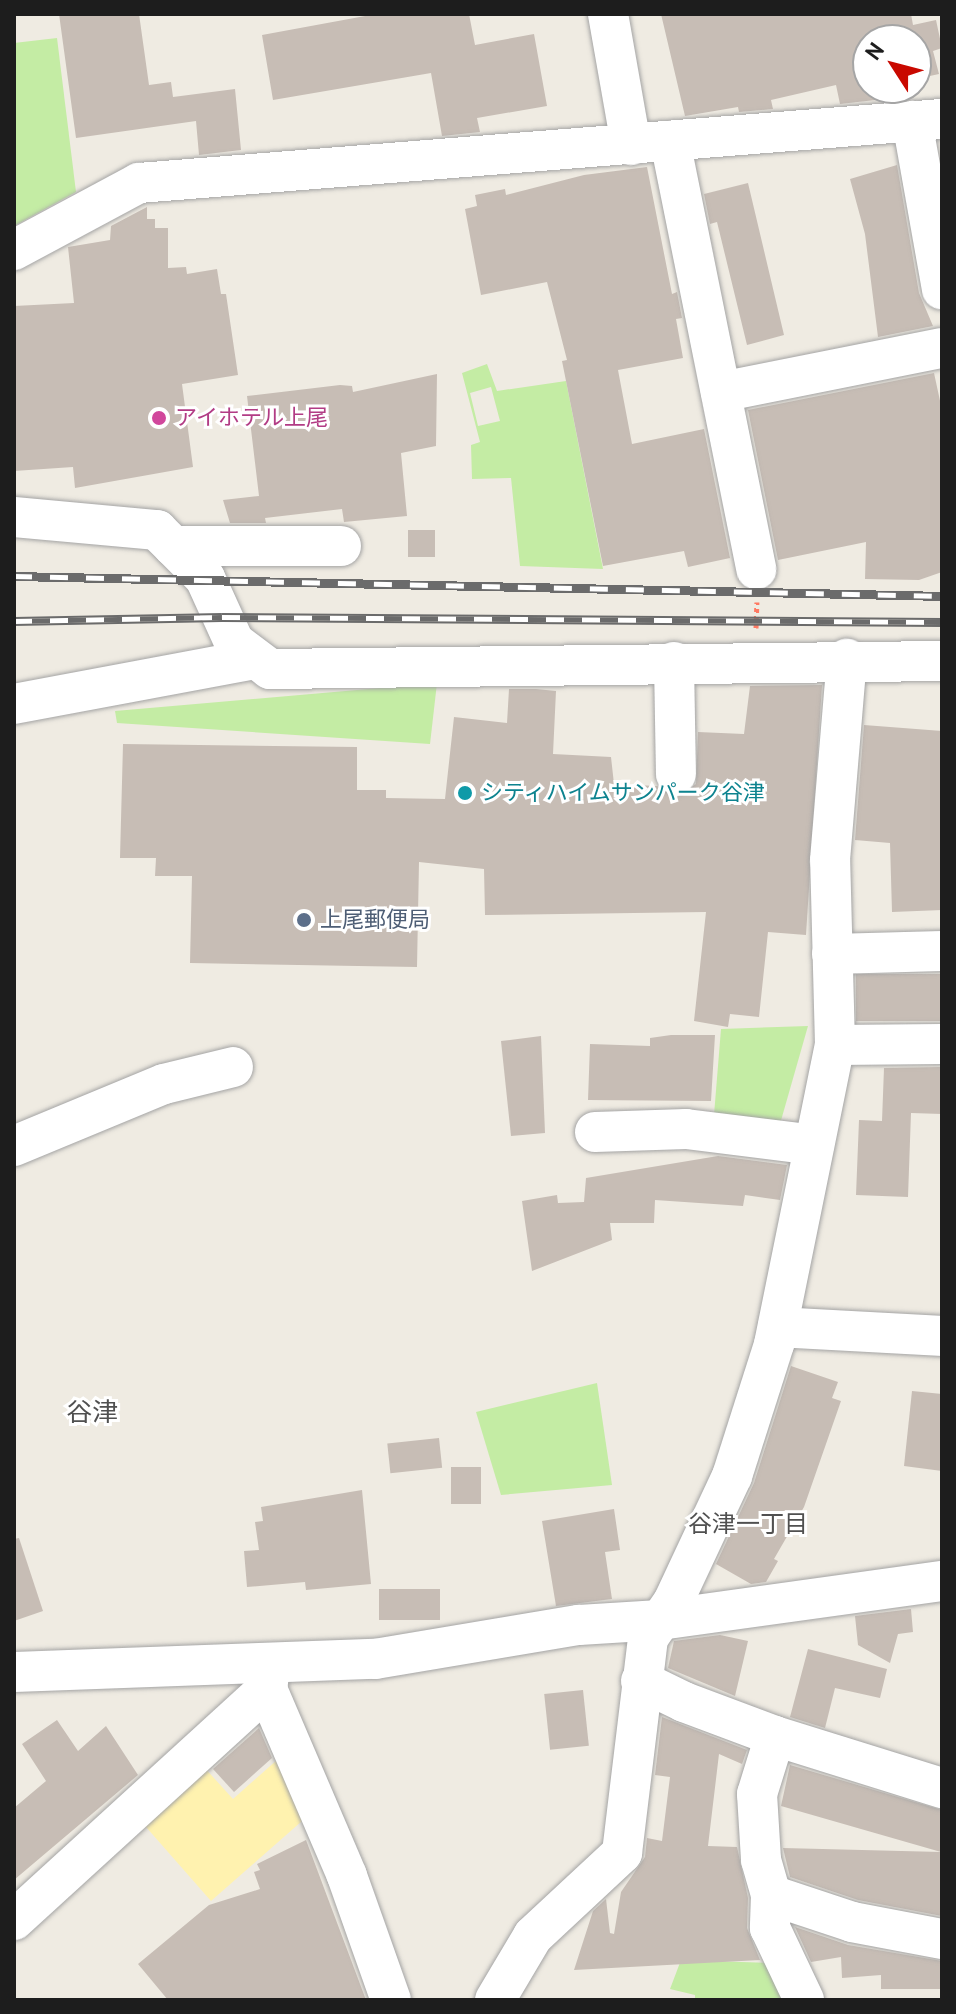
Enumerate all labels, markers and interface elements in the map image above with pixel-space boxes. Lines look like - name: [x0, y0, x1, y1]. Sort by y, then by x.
- north arrow: [852, 24, 932, 104]
- text: N: [859, 37, 890, 65]
- place label: アイホテル上尾: [175, 405, 329, 431]
- marker: アイホテル上尾: [150, 409, 168, 427]
- place label: シティハイムサンパーク谷津: [481, 780, 767, 806]
- marker: シティハイムサンパーク谷津: [456, 784, 474, 802]
- place label: 上尾郵便局: [320, 907, 430, 933]
- marker: 上尾郵便局: [295, 911, 313, 929]
- district label: 谷津: [66, 1396, 118, 1428]
- district label: 谷津一丁目: [688, 1510, 808, 1538]

